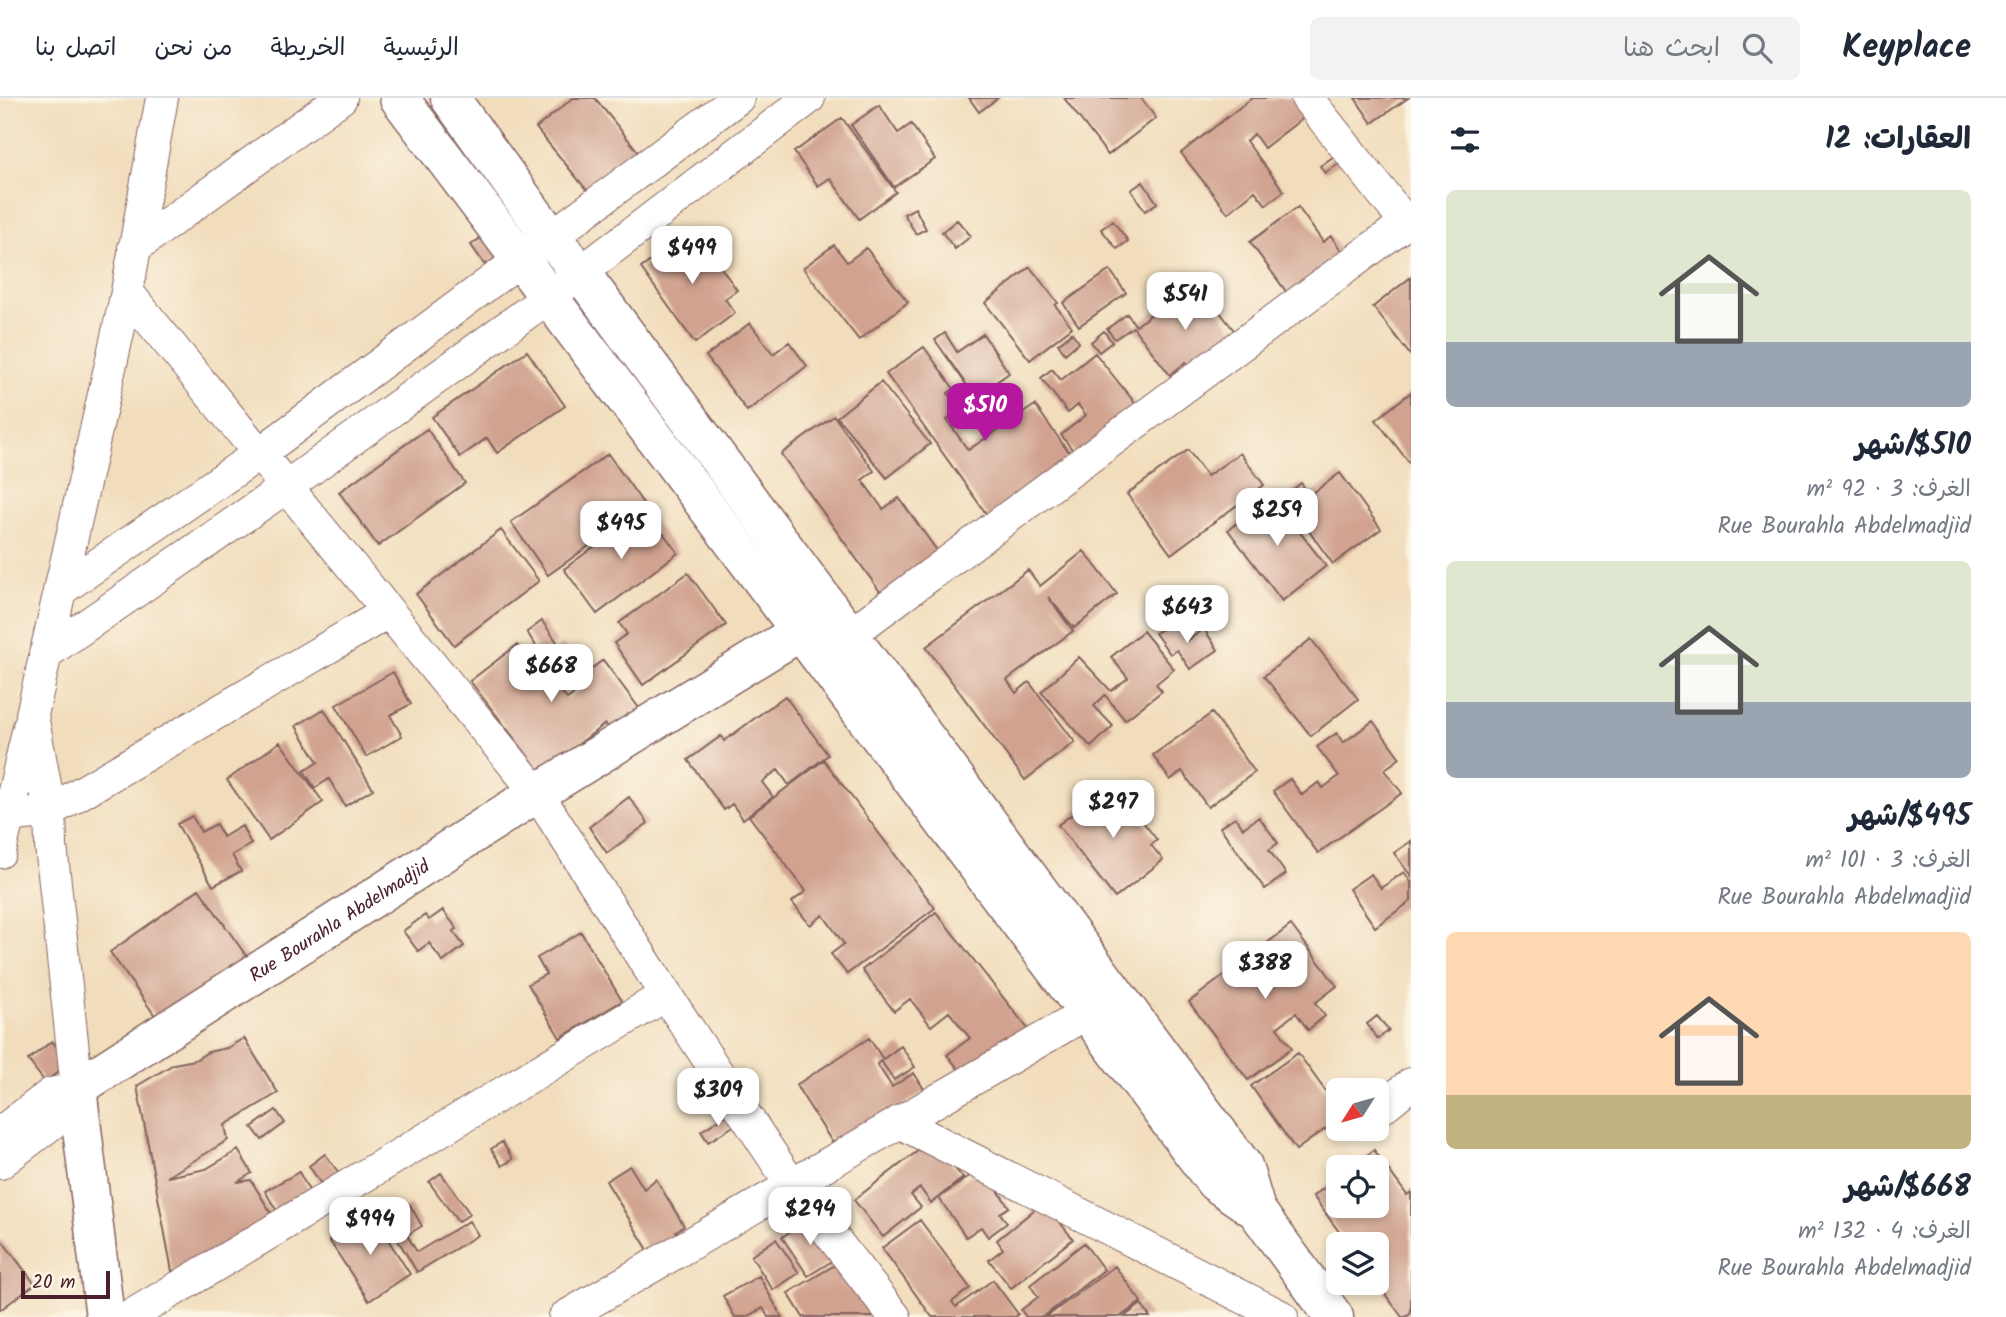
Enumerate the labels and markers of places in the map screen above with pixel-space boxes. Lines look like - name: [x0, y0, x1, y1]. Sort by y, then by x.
- pin: $499: [651, 226, 733, 286]
- pin: $541: [1144, 272, 1226, 332]
- pin: $510: [944, 384, 1026, 443]
- pin: $259: [1236, 489, 1318, 548]
- pin: $495: [580, 502, 662, 561]
- pin: $643: [1146, 586, 1228, 645]
- pin: $668: [510, 644, 592, 704]
- pin: $297: [1072, 780, 1154, 840]
- pin: $388: [1224, 942, 1306, 1001]
- pin: $309: [677, 1068, 759, 1128]
- pin: $294: [769, 1188, 851, 1247]
- pin: $994: [329, 1198, 411, 1257]

